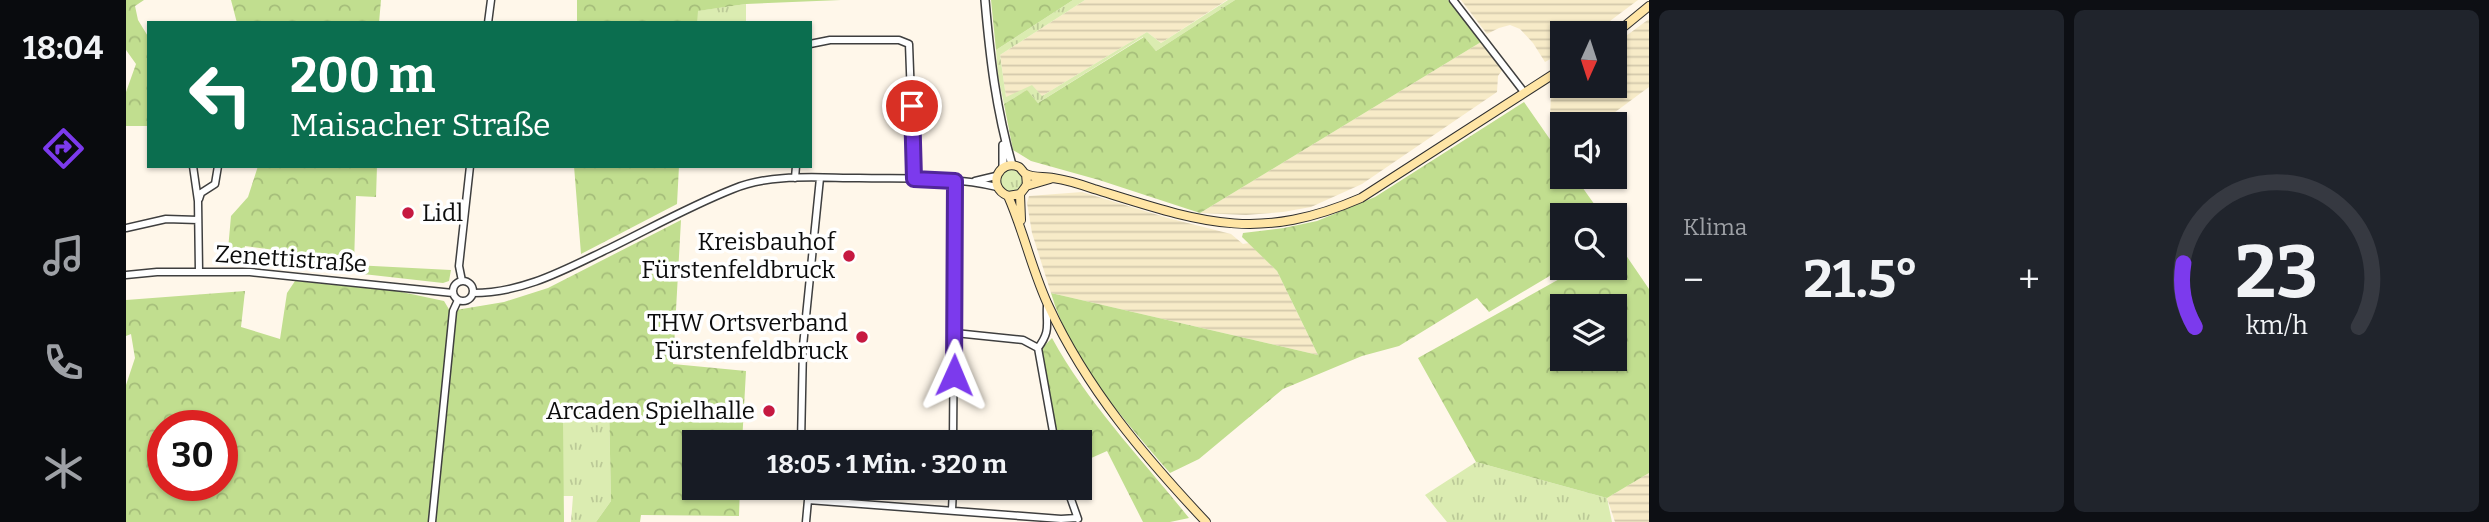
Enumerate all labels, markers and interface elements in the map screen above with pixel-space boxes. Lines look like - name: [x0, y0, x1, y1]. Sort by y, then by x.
- north arrow: [1550, 21, 1628, 98]
- map controls: [1550, 21, 1627, 371]
- text: 18:04: [23, 29, 103, 67]
- text: 200 m: [290, 46, 435, 105]
- icon: left: [175, 49, 266, 140]
- pin: [882, 76, 942, 136]
- icon: arrive: [893, 87, 931, 125]
- text: Maisacher Straße: [290, 106, 551, 144]
- button: sound: [1550, 112, 1627, 189]
- icon: directions: [39, 124, 88, 173]
- place label: Lidl: [422, 199, 463, 227]
- button: search: [1550, 203, 1627, 280]
- marker: Lidl: [400, 205, 416, 221]
- text: Klima: [1683, 213, 1747, 241]
- place label: Kreisbauhof Fürstenfeldbruck: [641, 228, 837, 284]
- text: 23: [2235, 229, 2318, 316]
- icon: music: [39, 231, 88, 280]
- street label: Zenettistraße: [214, 240, 368, 278]
- marker: Kreisbauhof Fürstenfeldbruck: [841, 248, 857, 264]
- text: 21.5°: [1804, 248, 1919, 311]
- text: −: [1683, 257, 1704, 303]
- text: +: [2018, 257, 2040, 303]
- button: layers: [1550, 294, 1627, 371]
- place label: THW Ortsverband Fürstenfeldbruck: [647, 309, 848, 365]
- text: km/h: [2246, 311, 2308, 341]
- marker: THW Ortsverband Fürstenfeldbruck: [854, 329, 870, 345]
- icon: phone: [39, 338, 88, 387]
- position arrow: [917, 338, 991, 412]
- place label: Arcaden Spielhalle: [546, 397, 755, 425]
- marker: Arcaden Spielhalle: [761, 403, 777, 419]
- speed limit sign: 30: [147, 410, 238, 501]
- icon: climate: [39, 444, 88, 493]
- text: 18:05 · 1 Min. · 320 m: [767, 449, 1007, 480]

